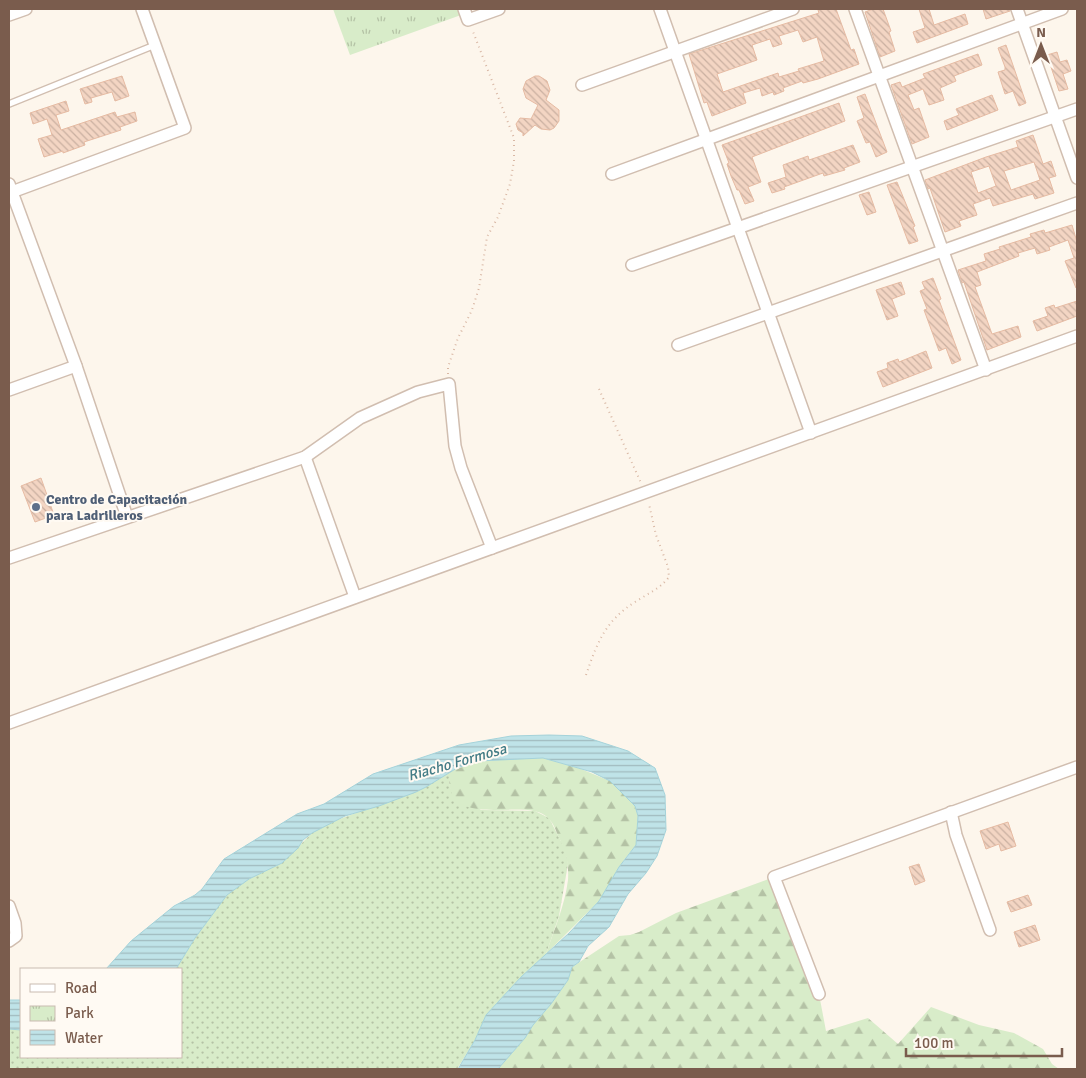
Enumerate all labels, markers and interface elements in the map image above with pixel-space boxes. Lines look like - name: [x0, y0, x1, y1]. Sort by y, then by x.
- north arrow: [1016, 20, 1066, 70]
- text: N: [1036, 24, 1046, 41]
- place label: Centro de Capacitación para Ladrilleros: [46, 491, 187, 524]
- marker: Centro de Capacitación para Ladrilleros: [30, 501, 42, 513]
- water label: Riacho Formosa: [406, 739, 509, 785]
- legend: [20, 968, 182, 1058]
- text: Road: [65, 979, 97, 997]
- text: Park: [65, 1004, 94, 1022]
- scale bar: [906, 1026, 1062, 1058]
- text: Water: [65, 1029, 103, 1047]
- text: 100 m: [914, 1034, 954, 1052]

